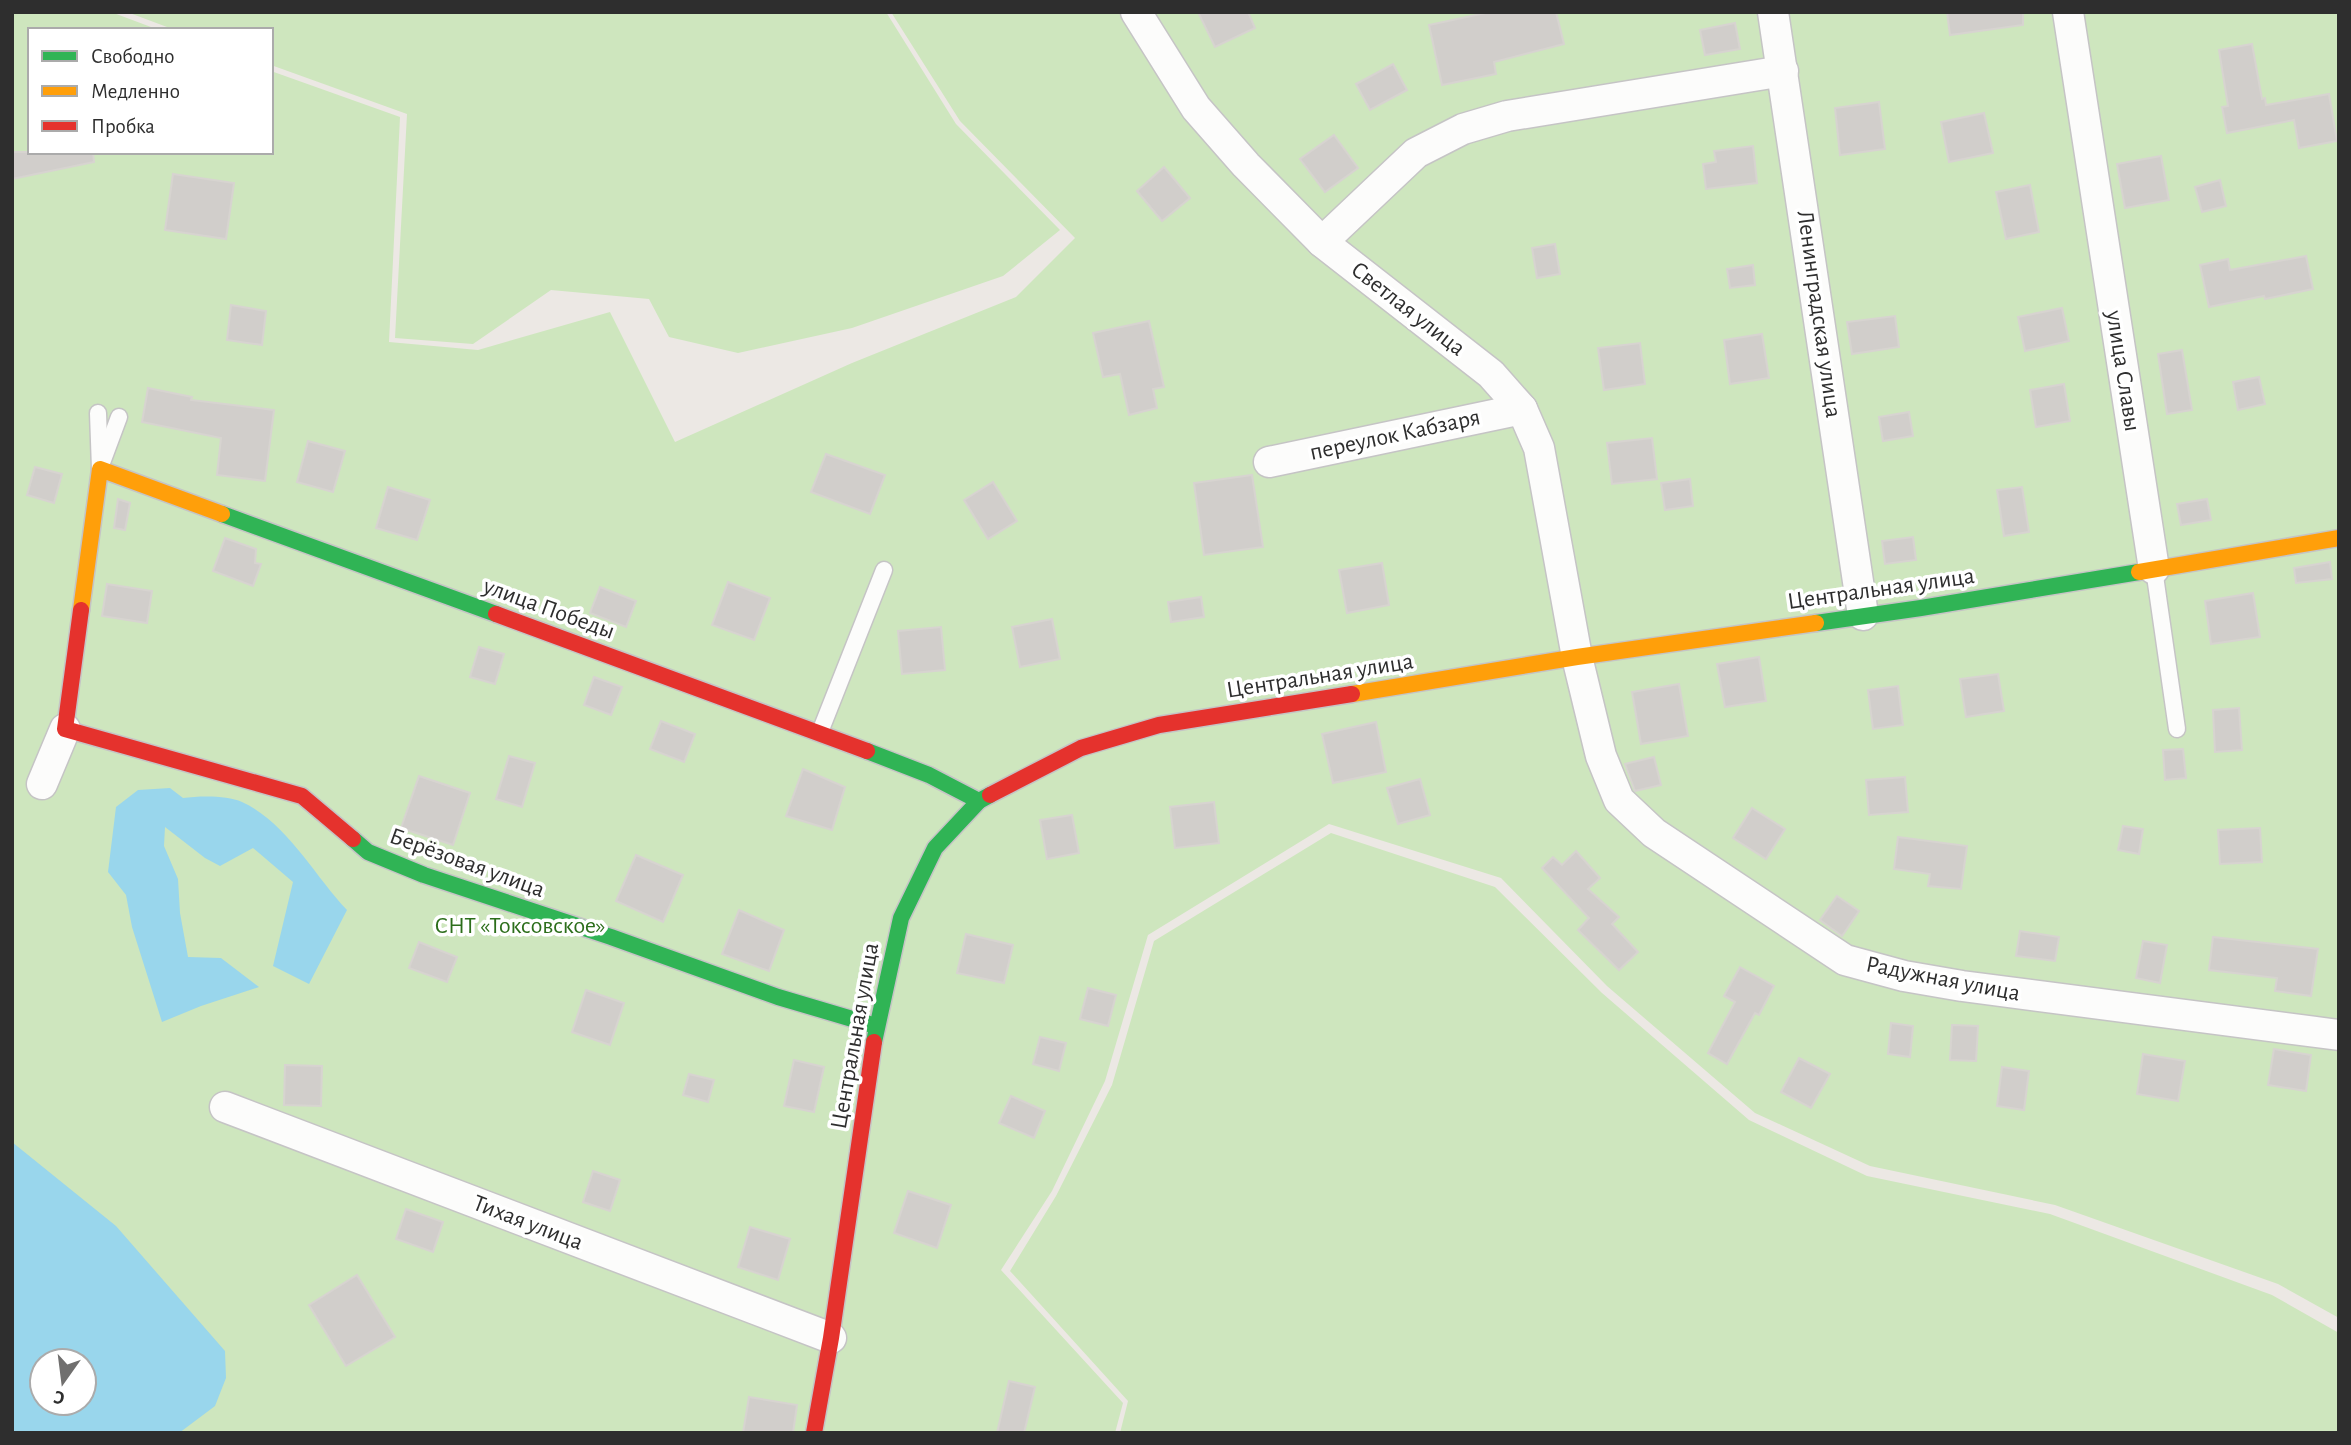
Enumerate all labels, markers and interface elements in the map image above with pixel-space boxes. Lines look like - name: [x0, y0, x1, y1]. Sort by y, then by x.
- legend: [28, 28, 273, 154]
- text: Свободно: [91, 46, 175, 67]
- text: Медленно: [91, 81, 180, 102]
- text: Пробка: [91, 116, 155, 137]
- street label: Ленинградская улица: [1793, 209, 1845, 419]
- street label: Светлая улица: [1346, 257, 1470, 361]
- street label: улица Славы: [2101, 308, 2144, 433]
- street label: переулок Кабзаря: [1308, 405, 1482, 465]
- street label: Центральная улица: [1786, 564, 1976, 614]
- street label: улица Победы: [479, 574, 618, 644]
- street label: Центральная улица: [1225, 649, 1415, 703]
- street label: Берёзовая улица: [386, 824, 548, 902]
- park label: СНТ «Токсовское»: [434, 914, 606, 938]
- street label: Центральная улица: [827, 941, 883, 1131]
- street label: Радужная улица: [1864, 952, 2022, 1006]
- street label: Тихая улица: [470, 1191, 586, 1255]
- north arrow: [28, 1347, 98, 1417]
- text: С: [52, 1387, 67, 1408]

